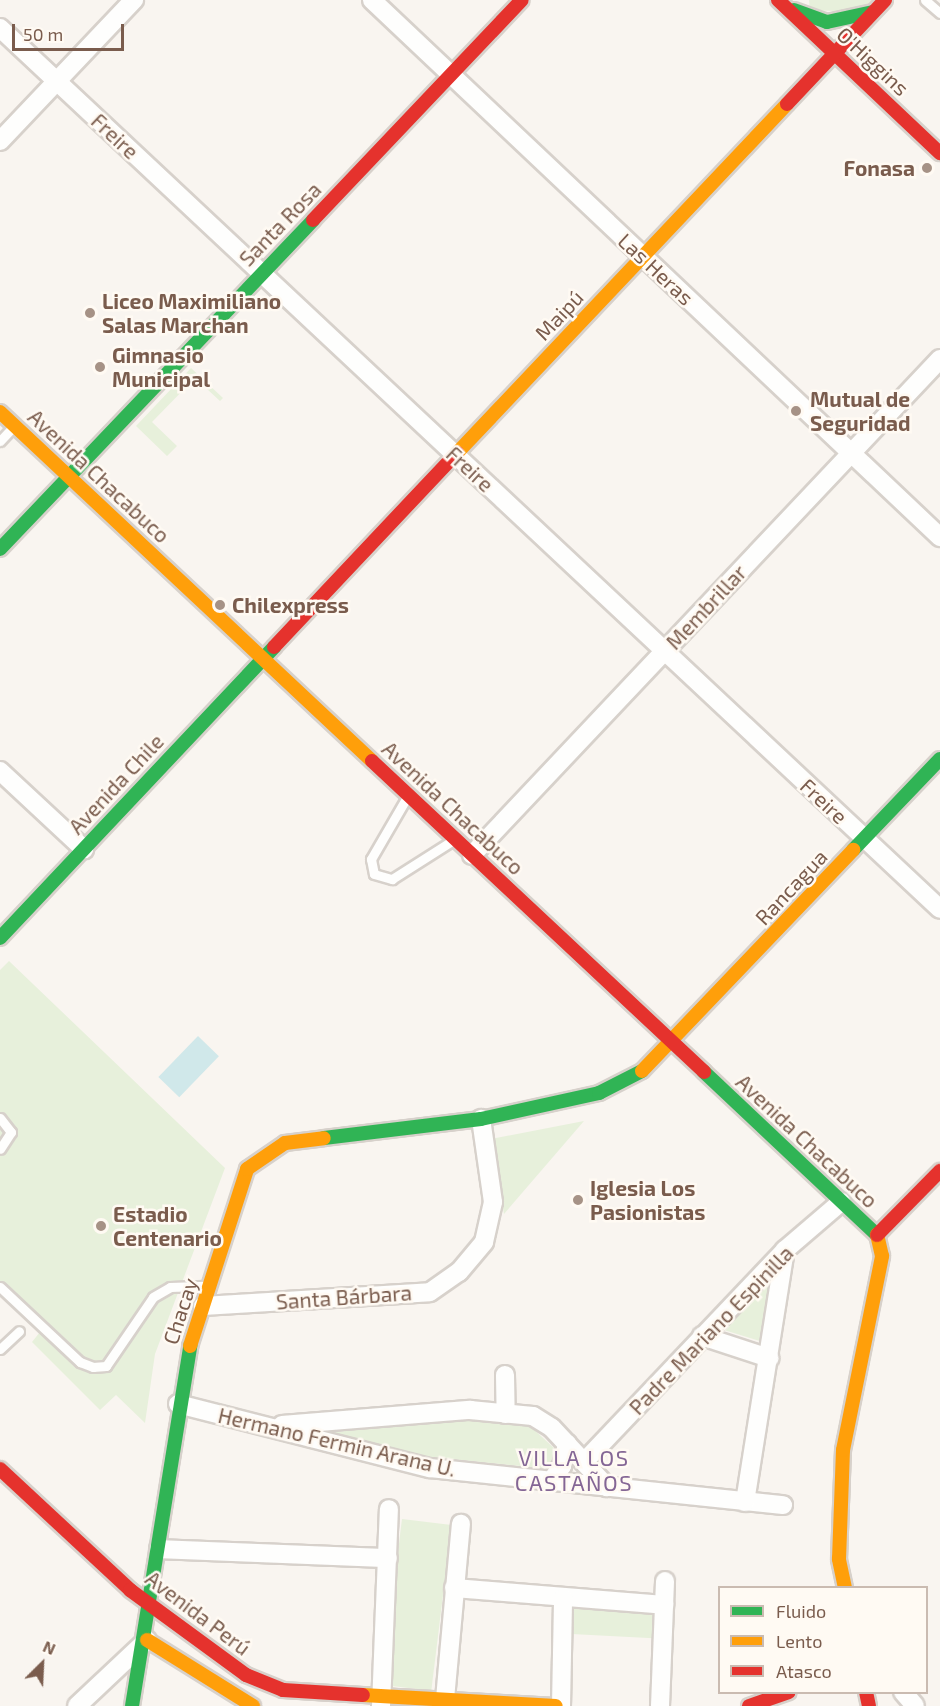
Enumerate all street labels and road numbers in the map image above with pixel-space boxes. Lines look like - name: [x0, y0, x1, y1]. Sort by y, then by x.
- street label: O'Higgins: [832, 21, 914, 101]
- street label: Freire: [86, 108, 144, 164]
- street label: Santa Rosa: [234, 177, 326, 271]
- street label: Las Heras: [613, 228, 699, 310]
- street label: Maipú: [530, 285, 588, 345]
- street label: Avenida Chacabuco: [23, 404, 175, 548]
- street label: Freire: [441, 441, 499, 497]
- street label: Membrillar: [661, 560, 751, 654]
- street label: Avenida Chile: [63, 729, 169, 839]
- street label: Avenida Chacabuco: [377, 736, 529, 880]
- street label: Freire: [795, 773, 853, 829]
- street label: Rancagua: [750, 844, 832, 930]
- street label: Avenida Chacabuco: [731, 1069, 883, 1213]
- street label: Padre Mariano Espinilla: [624, 1240, 798, 1420]
- street label: Chacay: [157, 1274, 203, 1348]
- street label: Santa Bárbara: [275, 1280, 413, 1314]
- street label: Hermano Fermin Arana U.: [215, 1402, 459, 1482]
- street label: Avenida Perú: [141, 1565, 255, 1661]

